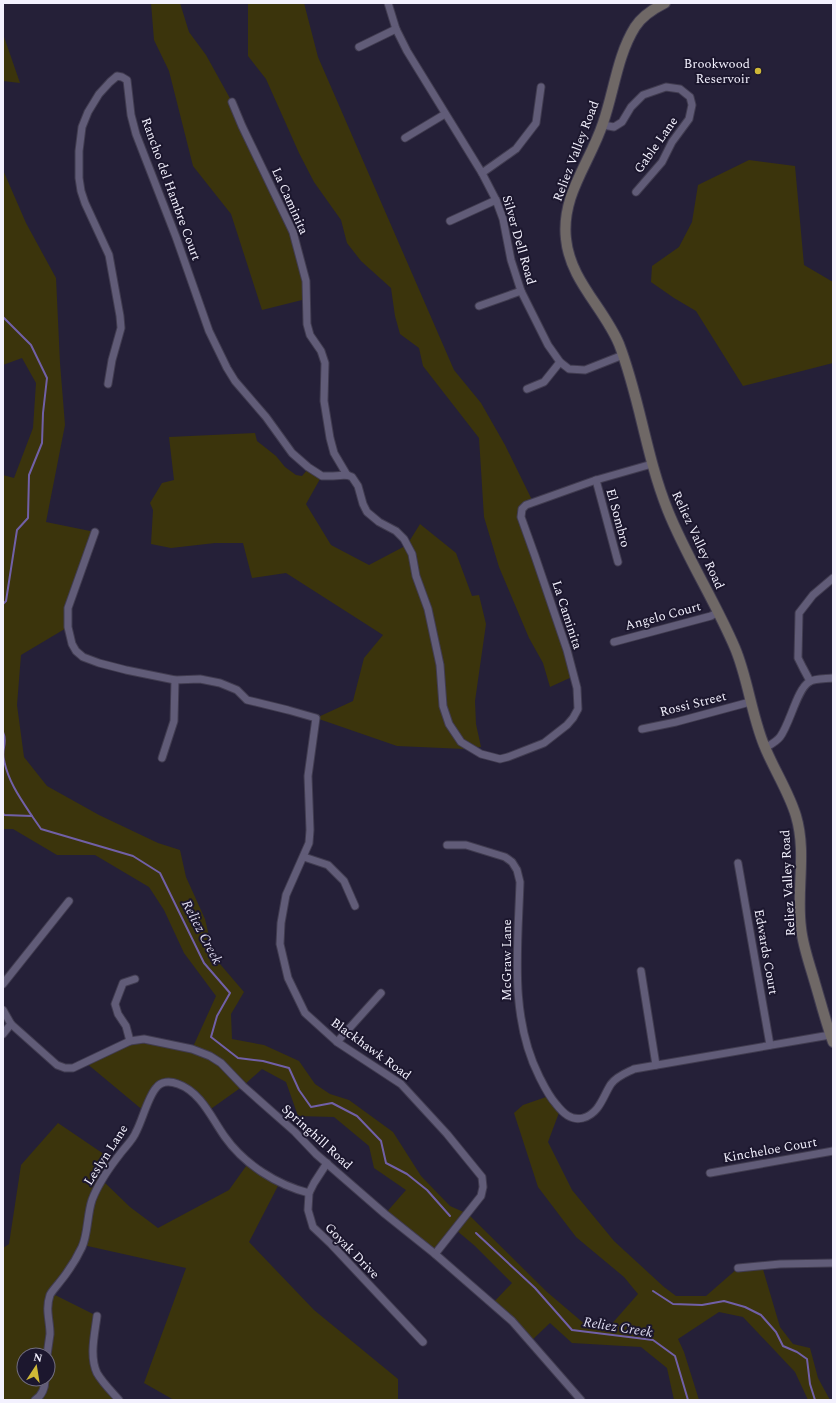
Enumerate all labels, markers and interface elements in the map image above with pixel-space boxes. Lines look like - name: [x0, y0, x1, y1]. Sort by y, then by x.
- place label: Brookwood Reservoir: [684, 54, 750, 89]
- marker: Brookwood Reservoir: [753, 66, 763, 76]
- street label: Reliez Valley Road: [548, 98, 604, 204]
- street label: Gable Lane: [629, 112, 683, 178]
- street label: Rancho del Hambre Court: [136, 115, 206, 264]
- street label: La Caminita: [266, 164, 314, 238]
- street label: Silver Dell Road: [497, 193, 541, 287]
- street label: El Sombro: [601, 486, 635, 550]
- street label: Reliez Valley Road: [666, 487, 730, 593]
- street label: La Caminita: [546, 578, 588, 653]
- street label: Angelo Court: [623, 596, 704, 636]
- street label: Rossi Street: [658, 686, 729, 722]
- street label: Reliez Valley Road: [775, 829, 801, 937]
- water label: Reliez Creek: [176, 896, 228, 968]
- street label: Edwards Court: [749, 908, 783, 997]
- street label: McGraw Lane: [497, 919, 517, 1001]
- street label: Blackhawk Road: [327, 1013, 415, 1085]
- street label: Springhill Road: [277, 1100, 357, 1174]
- street label: Leslyn Lane: [79, 1120, 133, 1190]
- street label: Kincheloe Court: [722, 1132, 819, 1168]
- street label: Goyak Drive: [320, 1218, 384, 1284]
- water label: Reliez Creek: [582, 1311, 655, 1343]
- north arrow: [16, 1347, 56, 1387]
- text: N: [32, 1348, 44, 1367]

